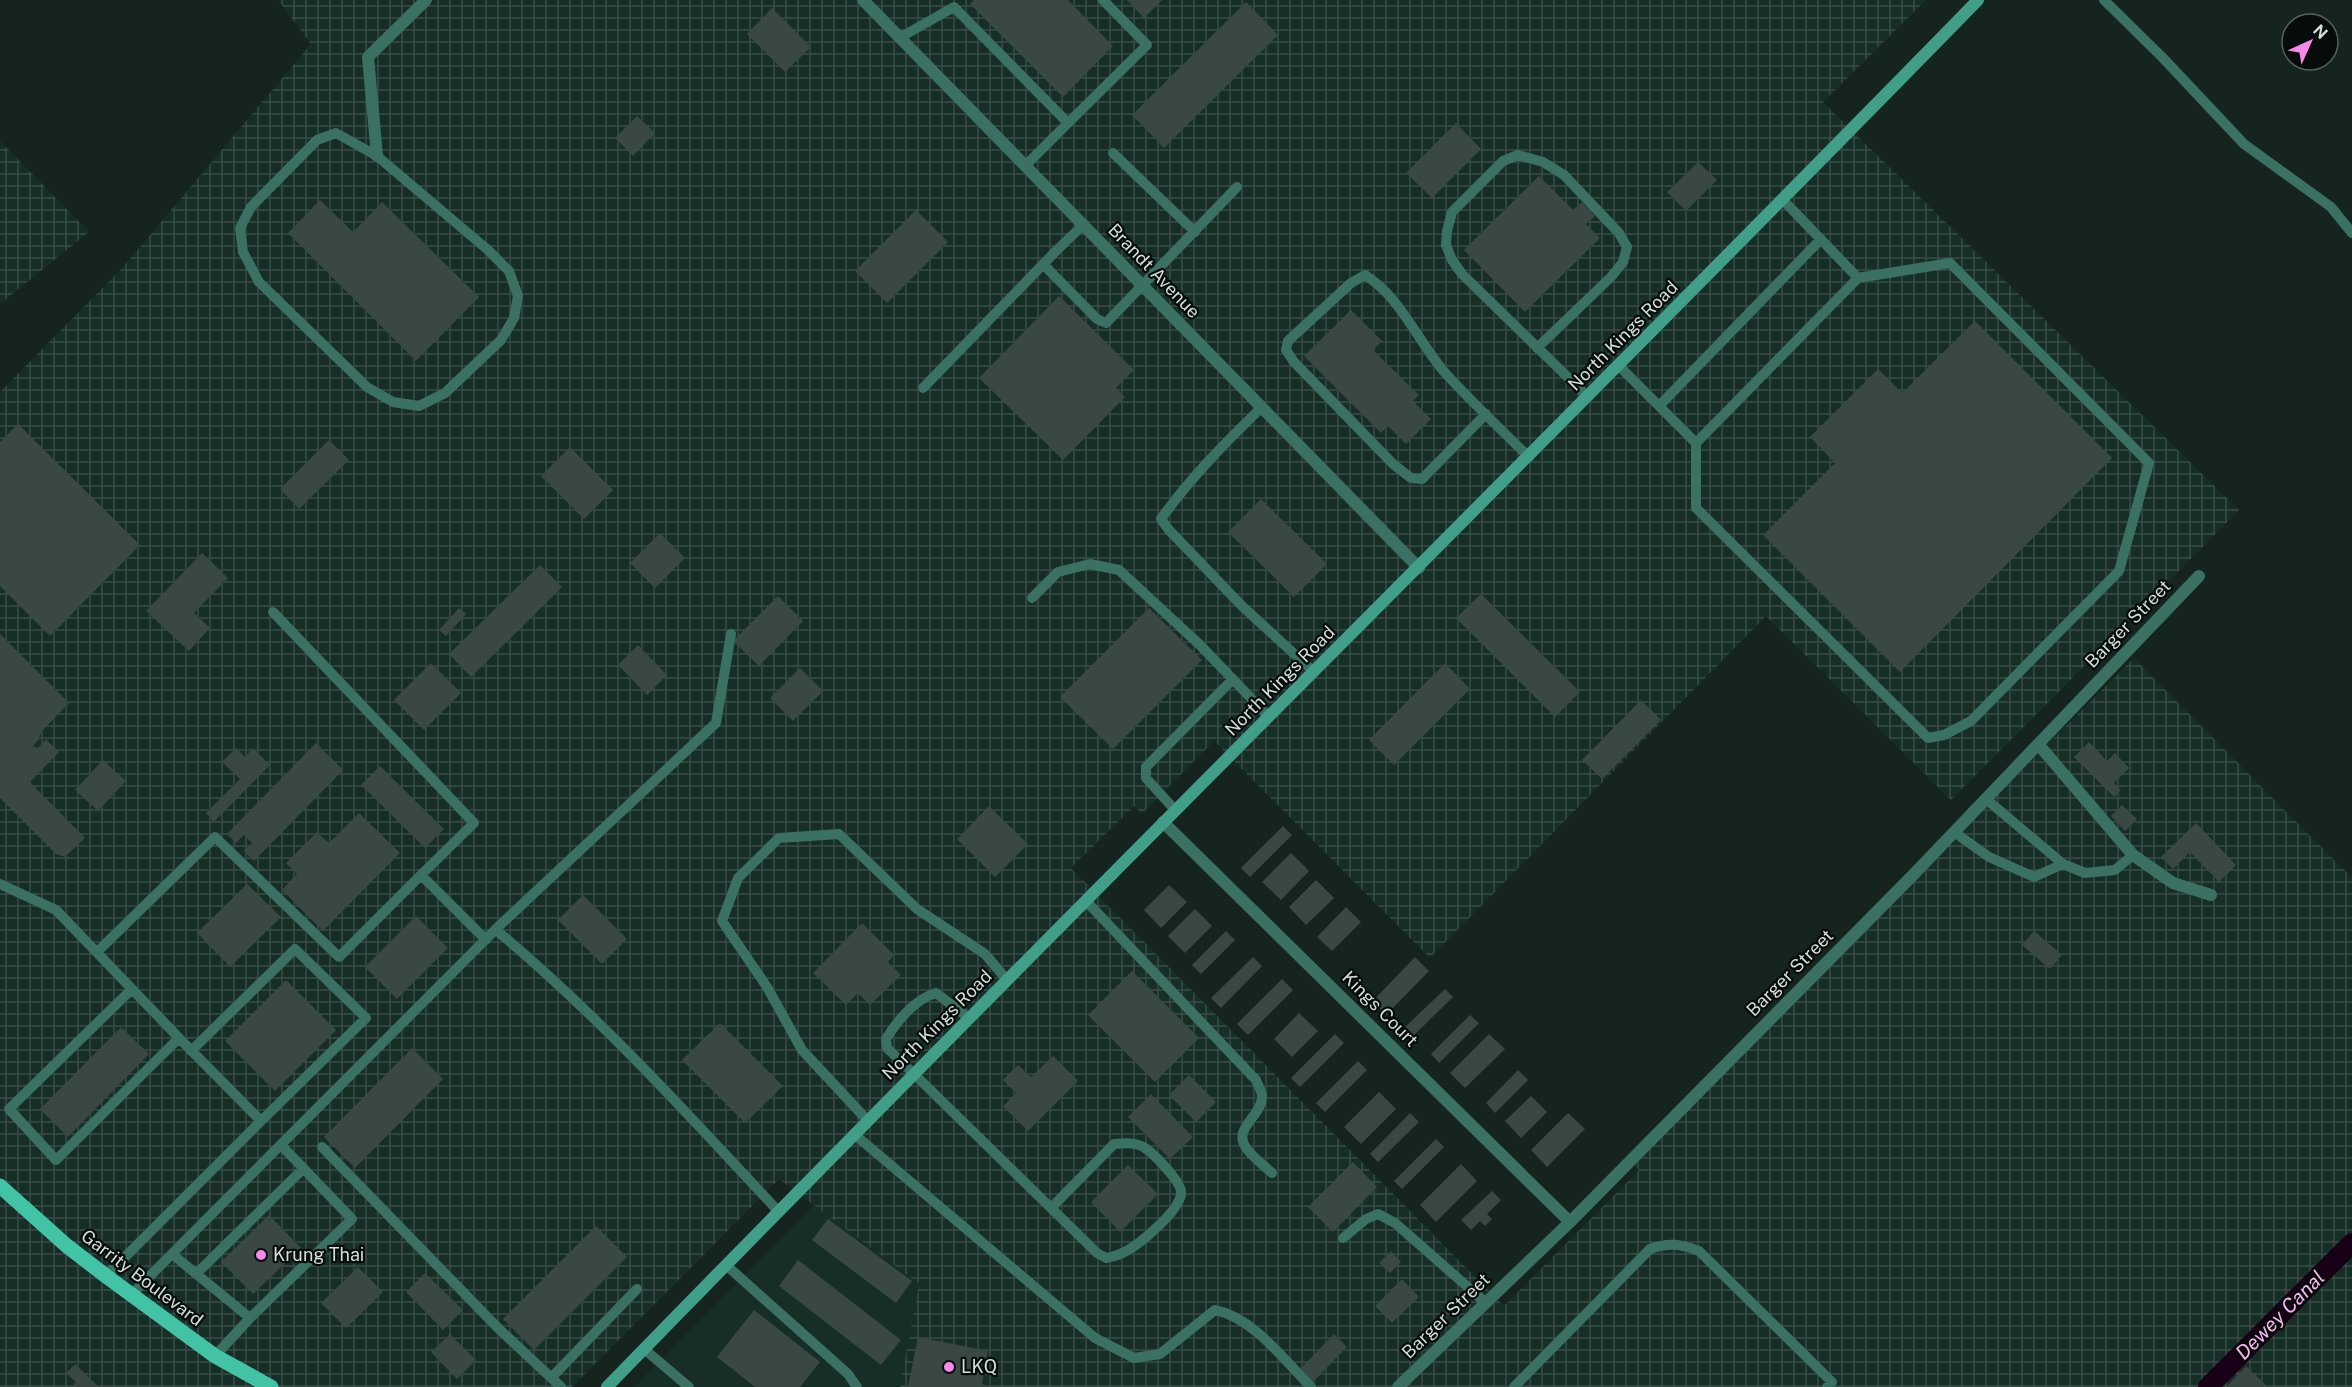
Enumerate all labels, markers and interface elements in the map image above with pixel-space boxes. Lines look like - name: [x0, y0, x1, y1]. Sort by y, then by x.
- north arrow: [2280, 12, 2340, 72]
- text: N: [2309, 21, 2331, 43]
- street label: Brandt Avenue: [1104, 219, 1205, 322]
- street label: North Kings Road: [1563, 276, 1682, 395]
- street label: Barger Street: [2081, 575, 2175, 672]
- street label: North Kings Road: [1220, 621, 1339, 740]
- street label: Barger Street: [1742, 925, 1837, 1020]
- street label: North Kings Road: [877, 965, 996, 1084]
- street label: Kings Court: [1338, 966, 1423, 1051]
- street label: Garrity Boulevard: [77, 1225, 207, 1330]
- place label: Krung Thai: [273, 1244, 364, 1265]
- marker: Krung Thai: [254, 1248, 268, 1262]
- water label: Dewey Canal: [2230, 1265, 2330, 1365]
- street label: Barger Street: [1397, 1269, 1494, 1363]
- place label: LKQ: [961, 1356, 997, 1377]
- marker: LKQ: [942, 1360, 956, 1374]

